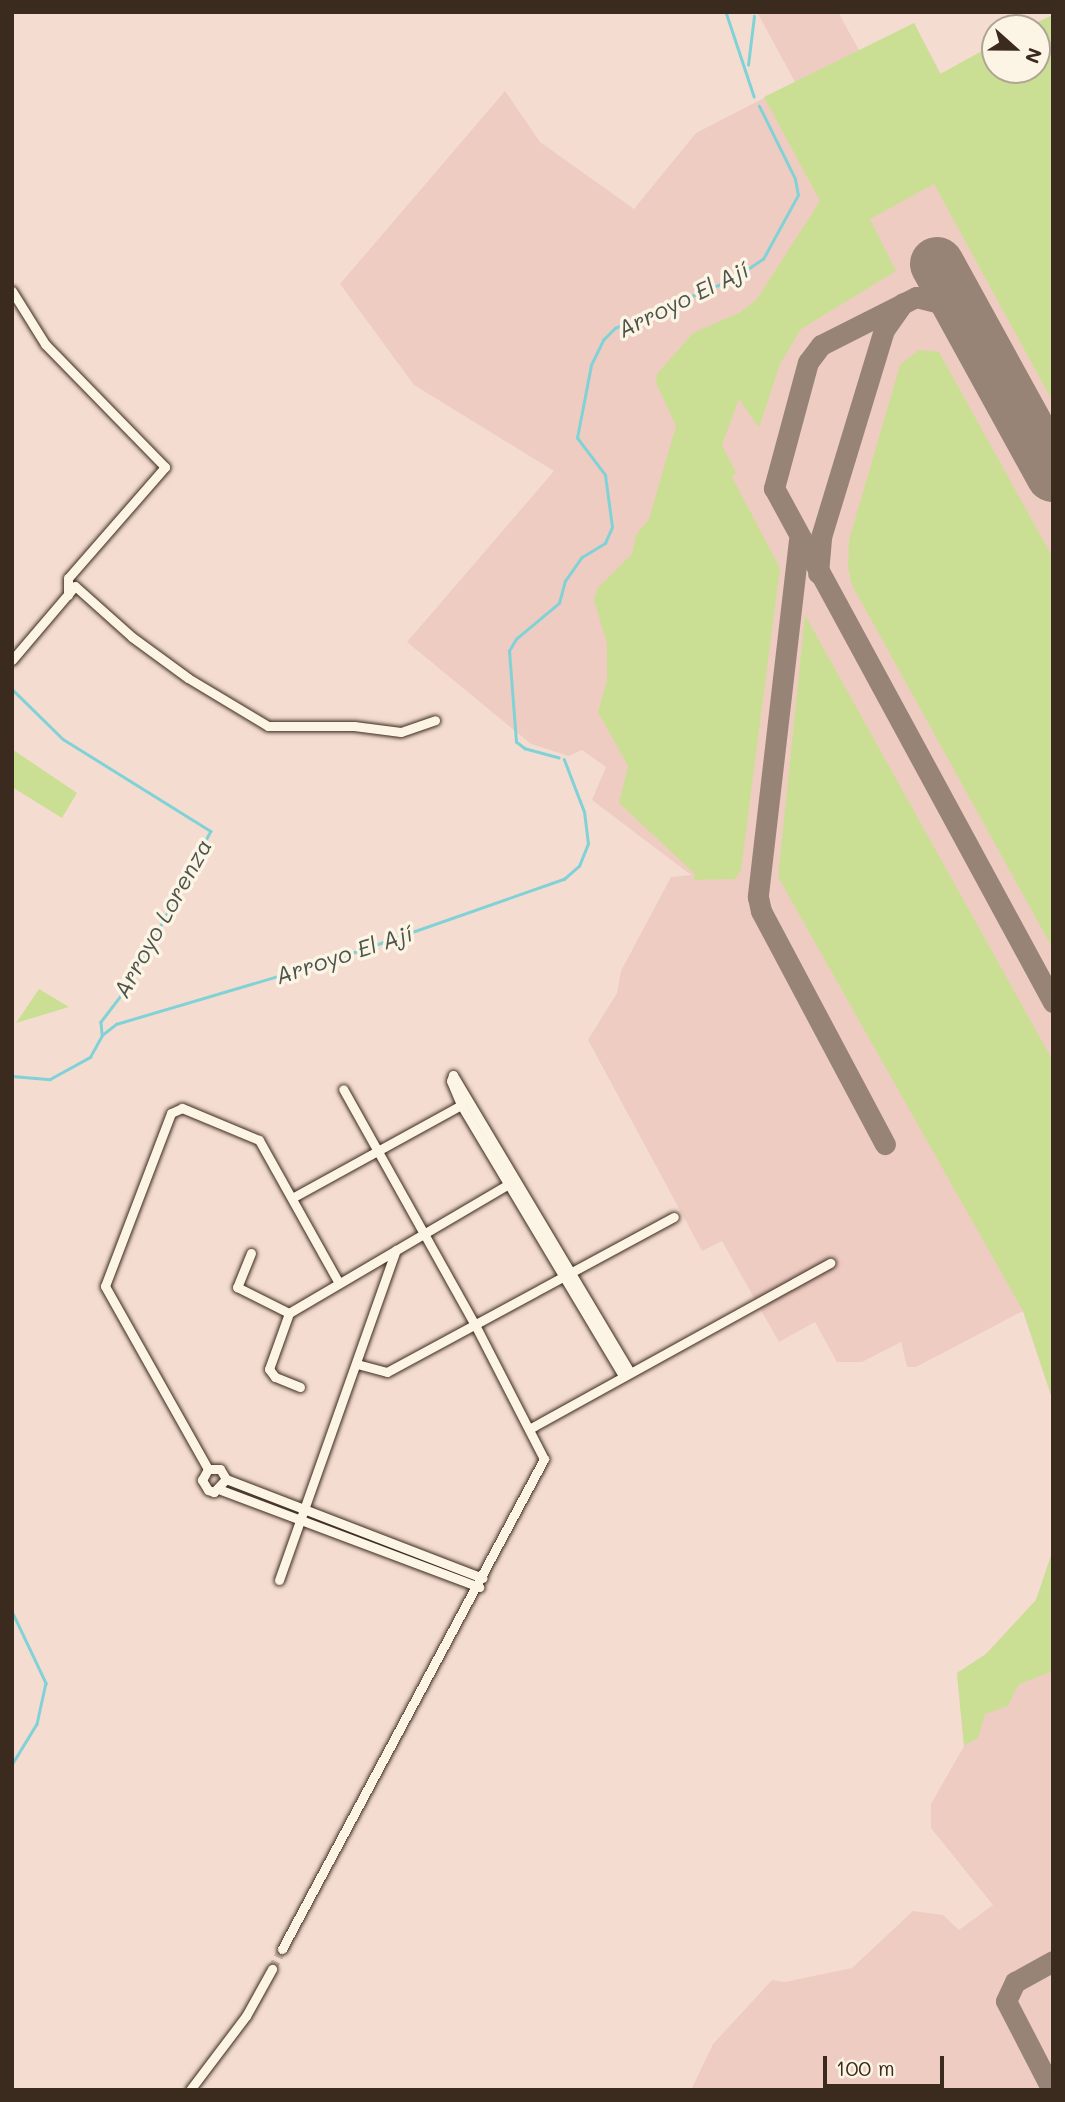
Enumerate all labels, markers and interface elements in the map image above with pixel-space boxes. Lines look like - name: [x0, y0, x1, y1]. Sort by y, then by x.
- north arrow: [981, 14, 1051, 84]
- text: N: [1020, 45, 1048, 67]
- water label: Arroyo El Ají: [613, 255, 753, 343]
- water label: Arroyo Lorenza: [107, 834, 217, 1002]
- water label: Arroyo El Ají: [272, 919, 416, 989]
- scale bar: [827, 2042, 948, 2086]
- text: 100 m: [836, 2054, 895, 2081]

